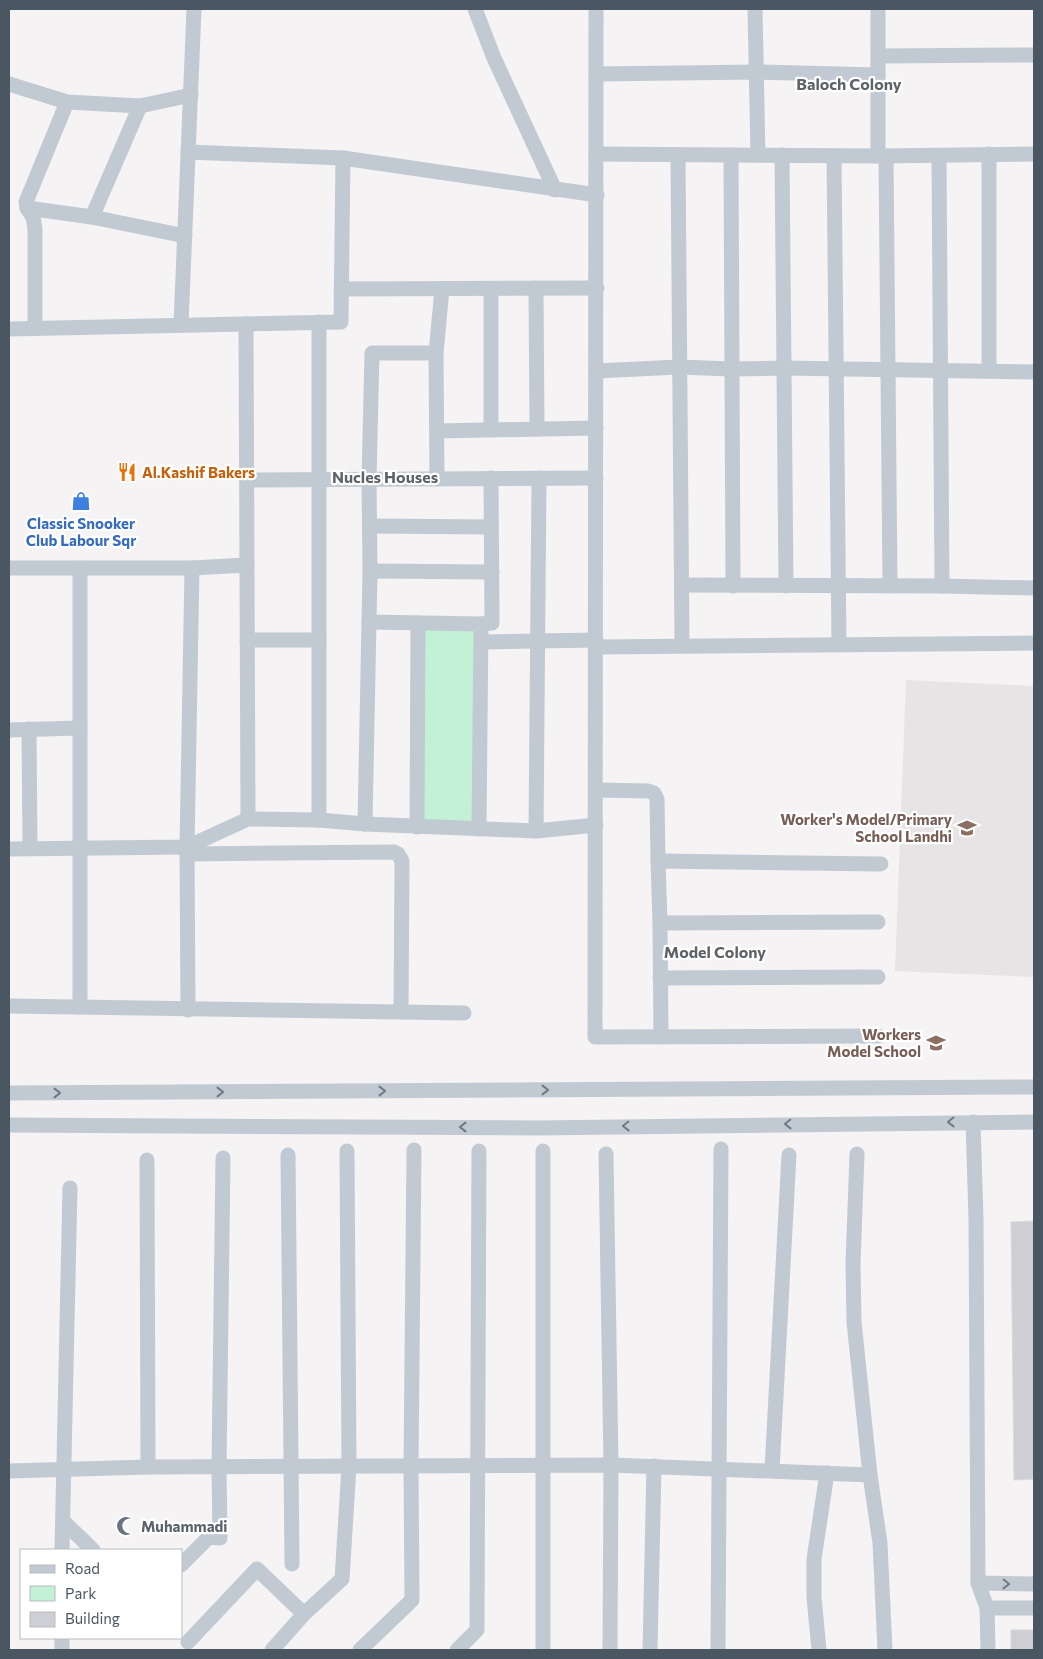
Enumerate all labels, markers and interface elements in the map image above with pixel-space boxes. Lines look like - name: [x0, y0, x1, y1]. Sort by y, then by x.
- district label: Baloch Colony: [796, 74, 902, 93]
- restaurant icon: Al.Kashif Bakers: [116, 461, 138, 483]
- place label: Al.Kashif Bakers: [142, 463, 255, 481]
- district label: Nucles Houses: [332, 467, 438, 486]
- shop icon: Classic Snooker Club Labour Sqr: [70, 490, 92, 512]
- place label: Classic Snooker Club Labour Sqr: [26, 514, 136, 549]
- place label: Worker's Model/Primary School Landhi: [780, 810, 953, 845]
- school or university icon: Worker's Model/Primary School Landhi: [956, 817, 978, 839]
- district label: Model Colony: [664, 942, 766, 961]
- place label: Workers Model School: [827, 1025, 921, 1060]
- school or university icon: Workers Model School: [925, 1032, 947, 1054]
- one-way arrow: [542, 1085, 549, 1095]
- one-way arrow: [379, 1086, 387, 1096]
- one-way arrow: [216, 1087, 224, 1097]
- one-way arrow: [54, 1088, 62, 1098]
- one-way arrow: [946, 1117, 954, 1127]
- one-way arrow: [784, 1119, 792, 1129]
- one-way arrow: [621, 1121, 629, 1131]
- one-way arrow: [459, 1122, 466, 1132]
- mosque icon: Muhammadi: [115, 1515, 137, 1537]
- place label: Muhammadi: [141, 1517, 228, 1535]
- legend: [20, 1549, 182, 1639]
- text: Road: [65, 1559, 100, 1577]
- one-way arrow: [1002, 1578, 1010, 1589]
- text: Park: [65, 1584, 96, 1602]
- text: Building: [65, 1609, 120, 1627]

